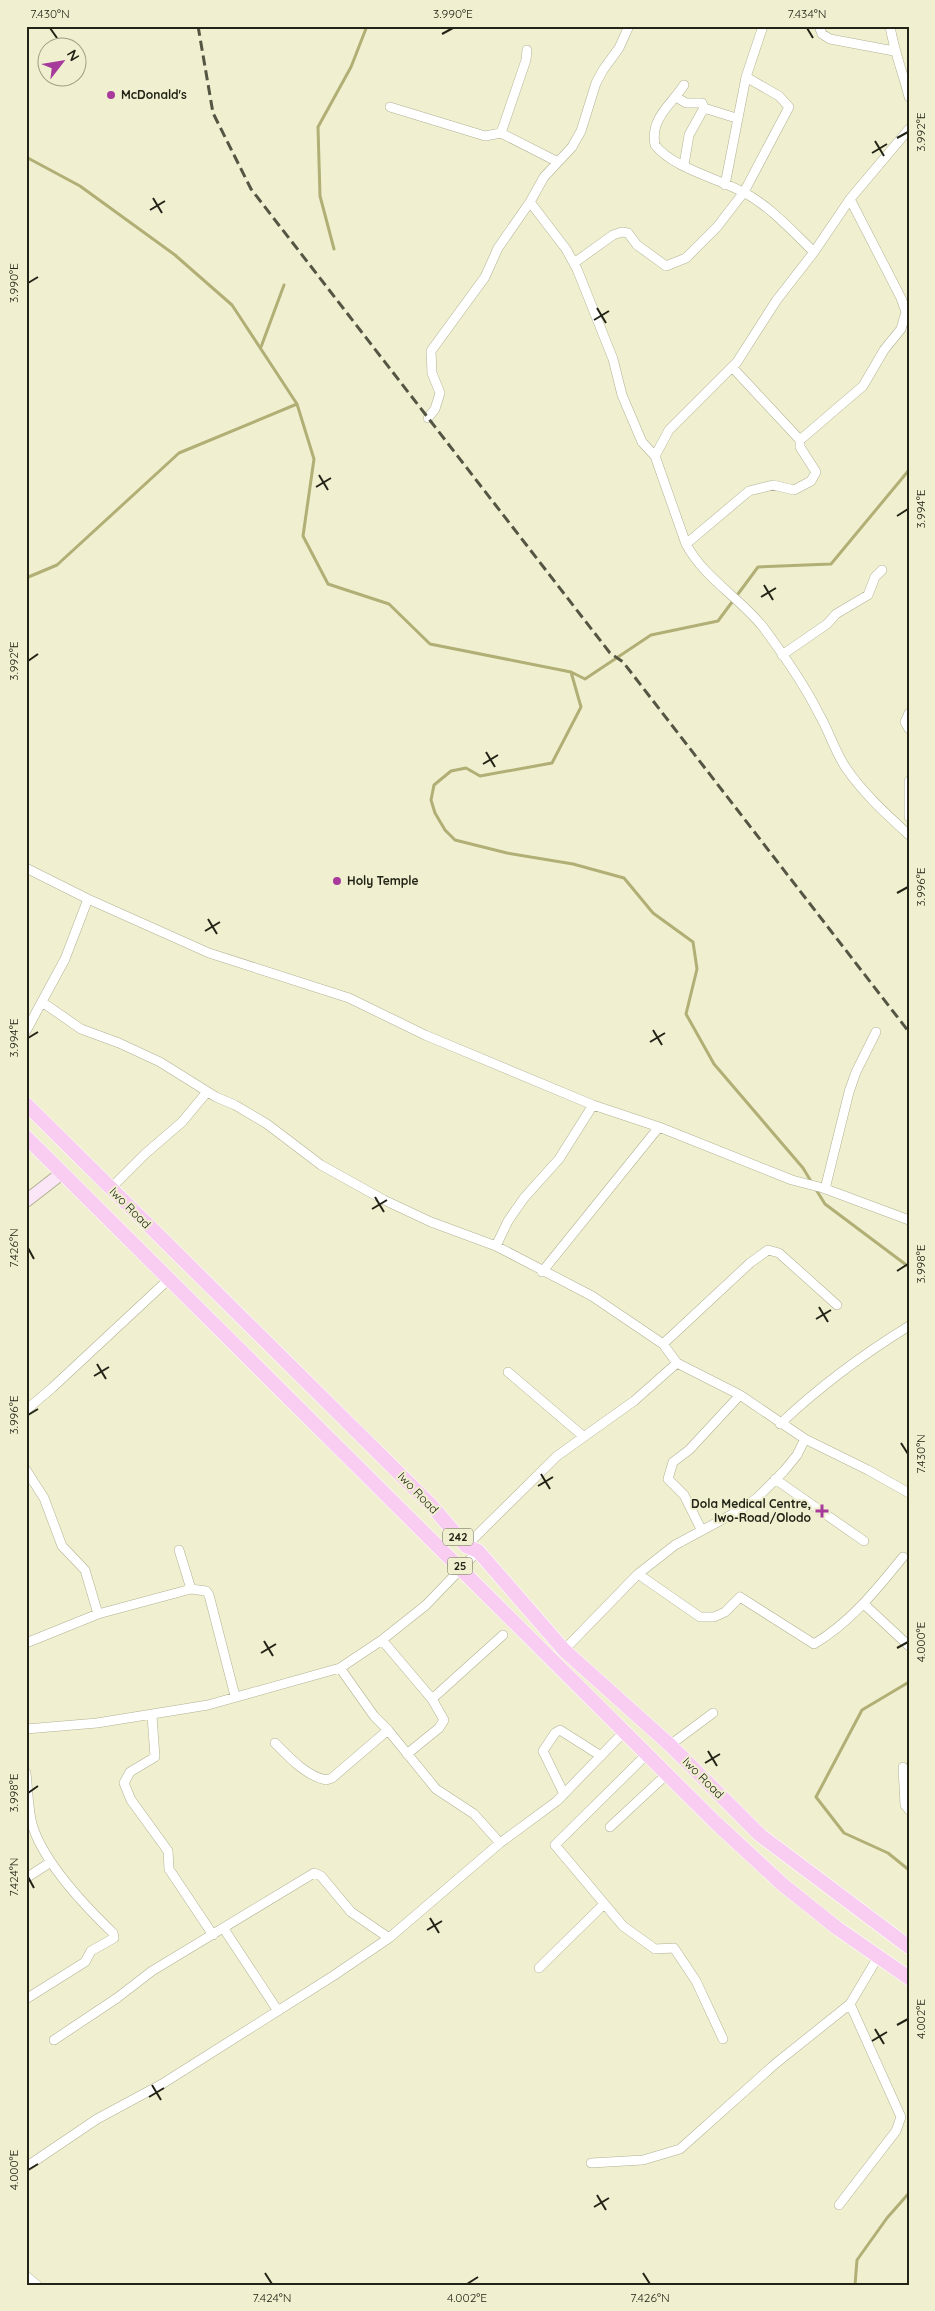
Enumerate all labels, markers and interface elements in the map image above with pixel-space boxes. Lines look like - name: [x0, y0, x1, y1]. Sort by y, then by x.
- text: 7.430°N: [30, 6, 70, 21]
- text: 3.990°E: [433, 6, 473, 21]
- text: 7.434°N: [788, 6, 826, 21]
- north arrow: [38, 38, 88, 88]
- text: N: [63, 46, 84, 64]
- place label: McDonald's: [121, 87, 187, 102]
- marker: McDonald's: [105, 89, 117, 101]
- text: 3.992°E: [913, 112, 928, 152]
- text: 3.990°E: [6, 263, 21, 303]
- text: 3.994°E: [913, 489, 928, 528]
- text: 3.992°E: [6, 641, 21, 681]
- text: 3.996°E: [913, 867, 928, 907]
- place label: Holy Temple: [347, 873, 419, 888]
- marker: Holy Temple: [331, 875, 343, 887]
- text: 3.994°E: [6, 1018, 21, 1057]
- street label: Iwo Road: [107, 1184, 154, 1231]
- text: 7.426°N: [6, 1228, 21, 1268]
- text: 3.998°E: [913, 1244, 928, 1284]
- text: 3.996°E: [6, 1395, 21, 1435]
- text: 7.430°N: [913, 1434, 928, 1474]
- street label: Iwo Road: [395, 1469, 442, 1517]
- place label: Dola Medical Centre, Iwo-Road/Olodo: [691, 1496, 812, 1525]
- marker: Dola Medical Centre, Iwo-Road/Olodo: [815, 1504, 829, 1518]
- road number: 242: [443, 1528, 473, 1545]
- road number: 25: [448, 1558, 472, 1574]
- text: 4.000°E: [913, 1621, 928, 1662]
- street label: Iwo Road: [680, 1754, 727, 1801]
- text: 3.998°E: [6, 1773, 21, 1813]
- text: 7.424°N: [6, 1857, 21, 1897]
- text: 4.002°E: [913, 1999, 928, 2039]
- text: 4.000°E: [6, 2149, 21, 2190]
- text: 7.424°N: [252, 2290, 292, 2305]
- text: 4.002°E: [447, 2290, 487, 2305]
- text: 7.426°N: [630, 2290, 670, 2305]

